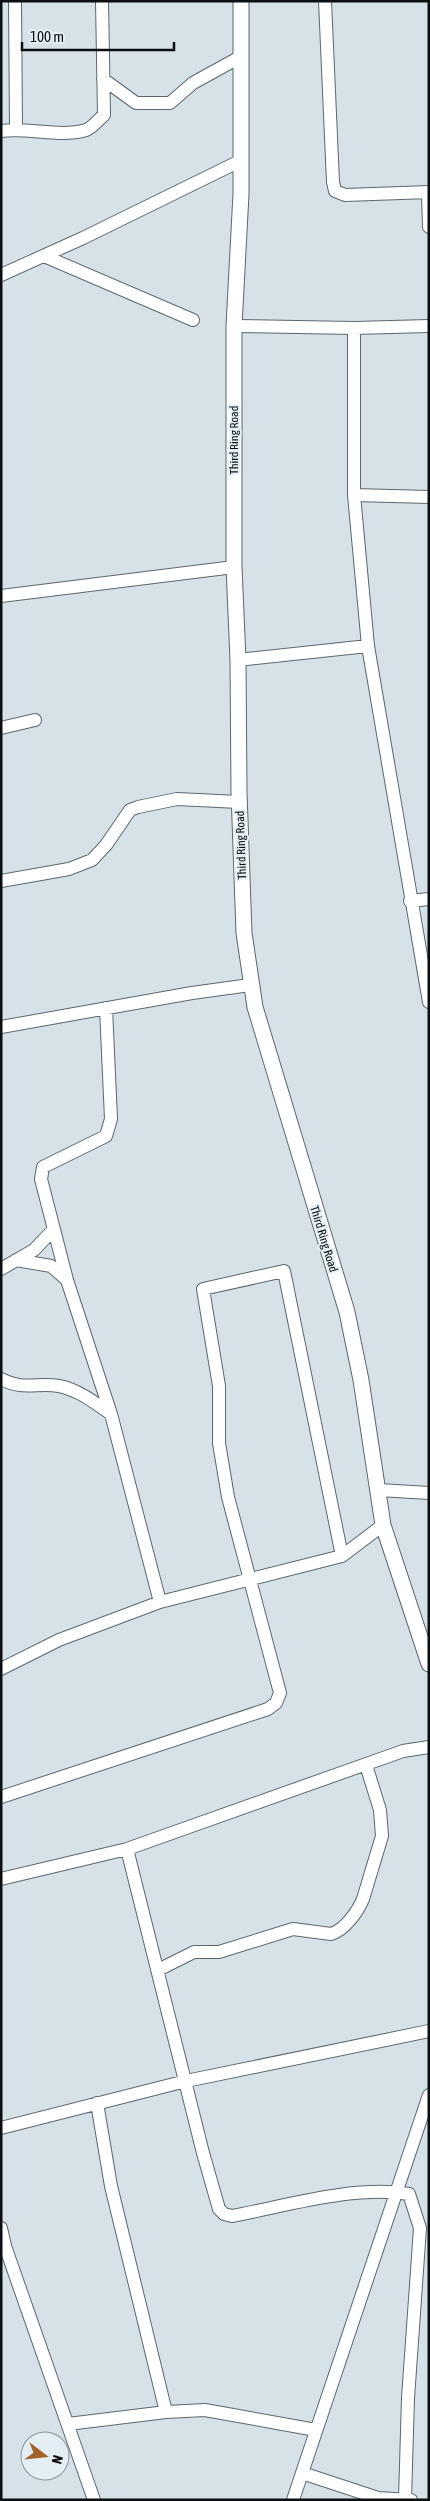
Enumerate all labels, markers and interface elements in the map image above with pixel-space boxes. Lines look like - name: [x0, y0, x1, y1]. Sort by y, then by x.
- scale bar: [22, 20, 175, 52]
- text: 100 m: [30, 28, 64, 45]
- street label: Third Ring Road: [227, 406, 241, 474]
- street label: Third Ring Road: [233, 810, 249, 880]
- street label: Third Ring Road: [307, 1204, 341, 1274]
- north arrow: [20, 2431, 70, 2481]
- text: N: [49, 2453, 66, 2466]

